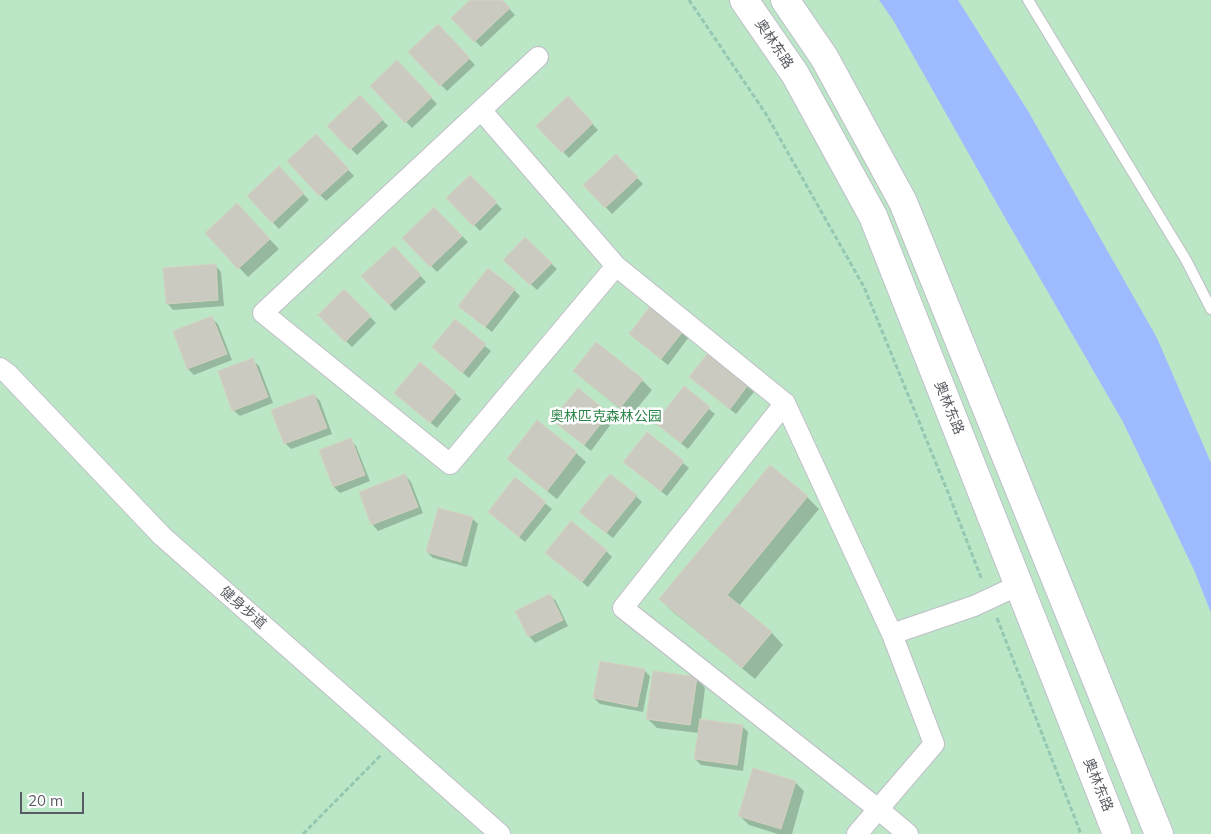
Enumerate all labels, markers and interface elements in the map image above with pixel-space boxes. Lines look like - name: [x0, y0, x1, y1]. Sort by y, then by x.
- street label: 奥林东路: [751, 16, 797, 72]
- street label: 奥林东路: [931, 379, 967, 437]
- park label: 奥林匹克森林公园: [550, 409, 662, 425]
- street label: 健身步道: [216, 583, 270, 633]
- street label: 奥林东路: [1080, 756, 1116, 814]
- scale bar: [22, 782, 86, 814]
- text: 20 m: [28, 791, 63, 810]

